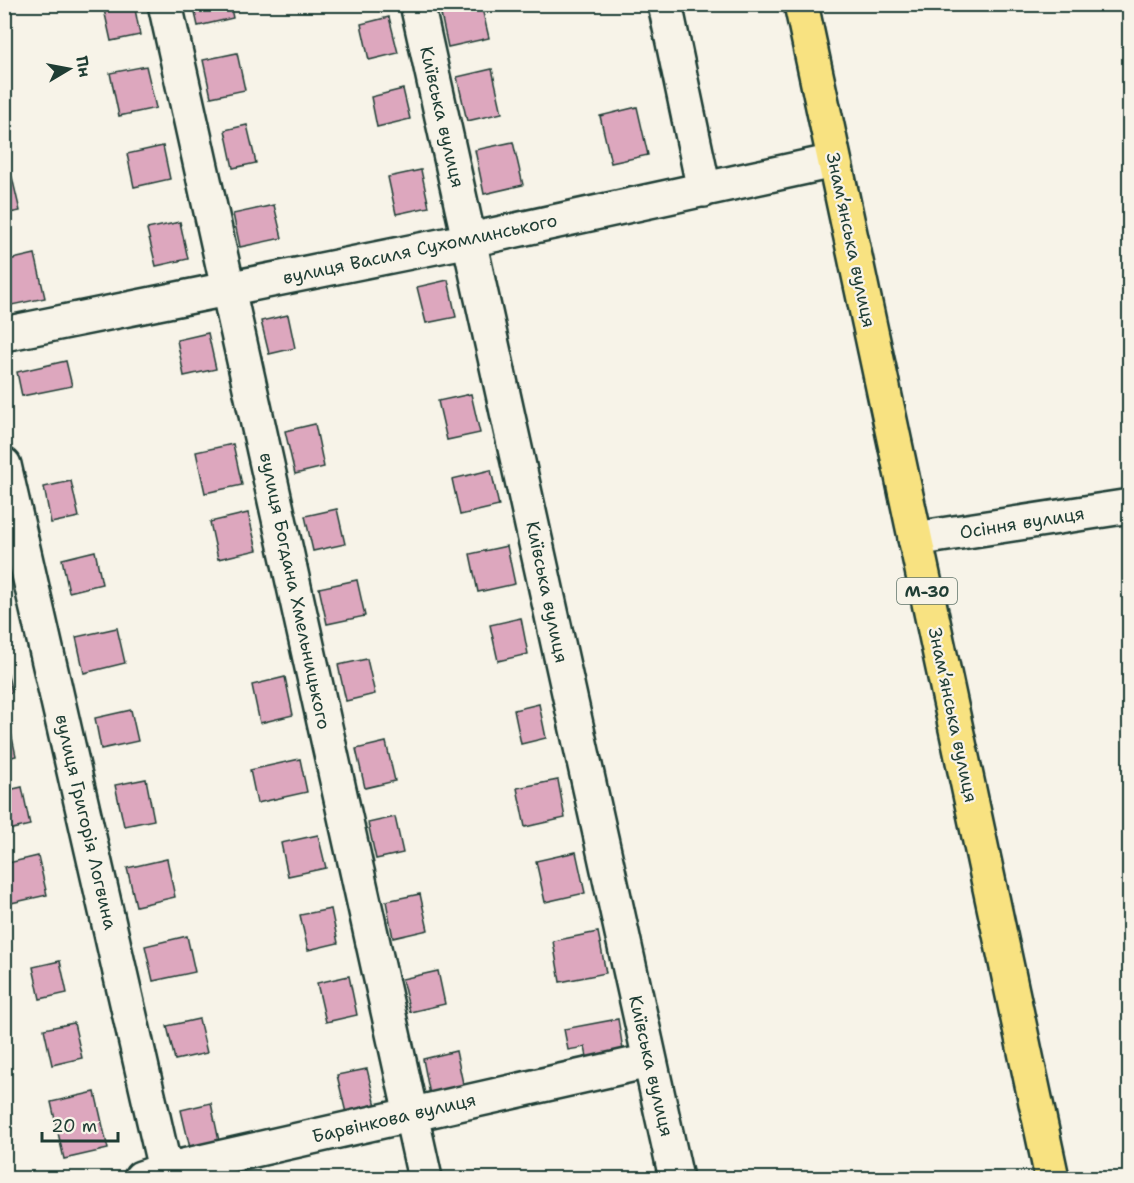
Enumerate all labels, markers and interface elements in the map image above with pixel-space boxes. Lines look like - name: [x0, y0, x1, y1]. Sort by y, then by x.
- north arrow: [39, 39, 99, 99]
- street label: Київська вулиця: [414, 44, 470, 190]
- text: Пн: [71, 54, 95, 79]
- street label: Знамʼянська вулиця: [821, 150, 881, 330]
- street label: вулиця Василя Сухомлинського: [281, 208, 559, 290]
- street label: вулиця Богдана Хмельницького: [254, 450, 336, 732]
- street label: Осіння вулиця: [958, 501, 1086, 545]
- street label: Київська вулиця: [520, 519, 574, 665]
- road number: М-30: [897, 578, 957, 604]
- street label: Знамʼянська вулиця: [923, 625, 983, 805]
- street label: вулиця Григорія Логвина: [50, 712, 122, 932]
- street label: Київська вулиця: [623, 993, 679, 1139]
- street label: Барвінкова вулиця: [310, 1087, 478, 1149]
- scale bar: [42, 1105, 118, 1143]
- text: 20 m: [51, 1114, 97, 1138]

